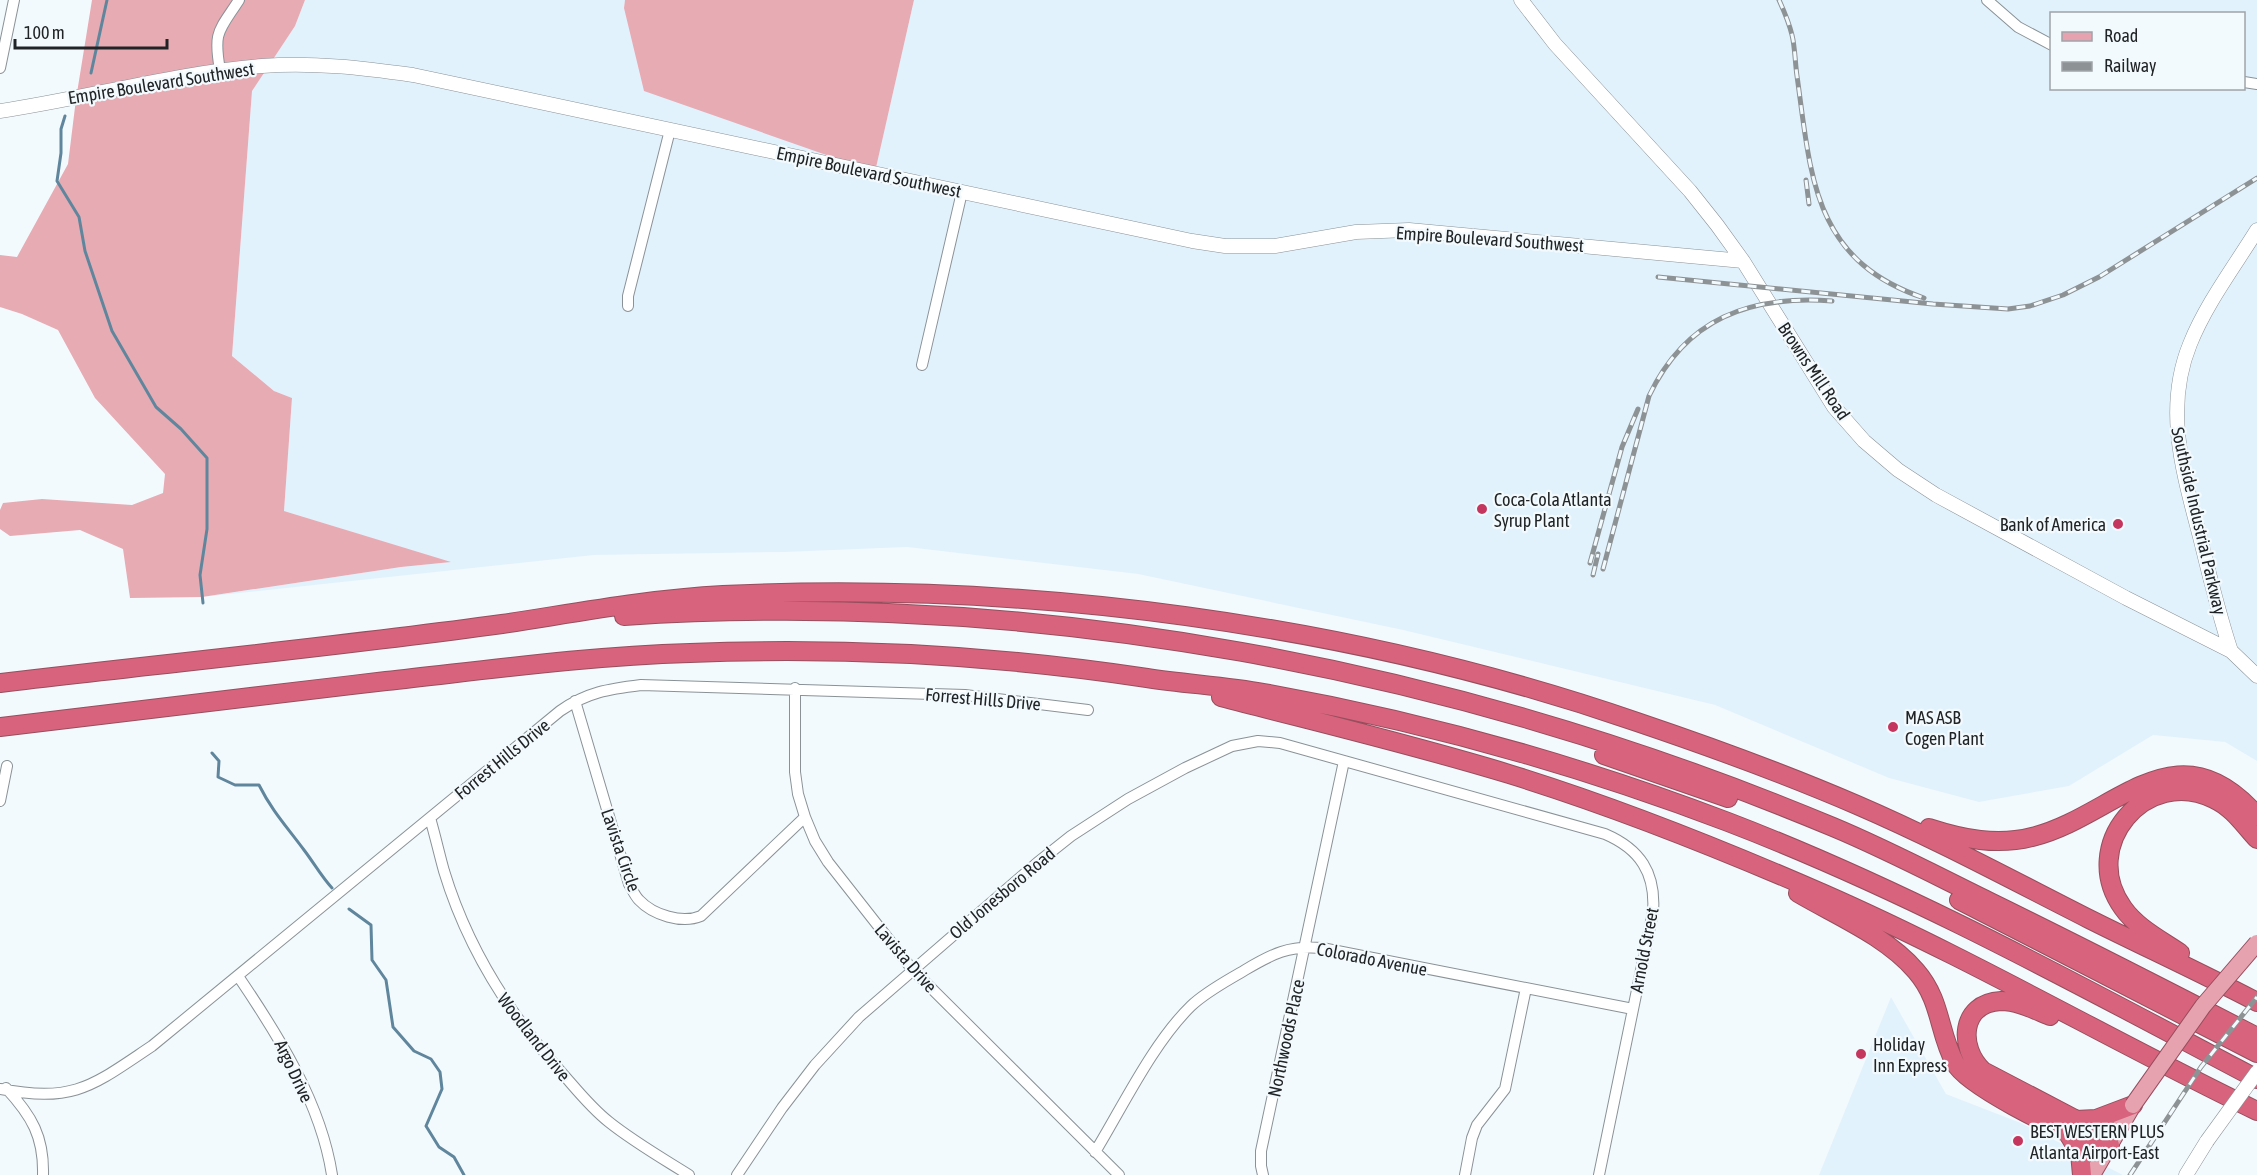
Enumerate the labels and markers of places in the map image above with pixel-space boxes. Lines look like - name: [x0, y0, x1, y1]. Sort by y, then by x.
- place label: Coca-Cola Atlanta Syrup Plant: [1494, 489, 1612, 531]
- marker: Coca-Cola Atlanta Syrup Plant: [1475, 502, 1489, 516]
- place label: Bank of America: [2000, 514, 2106, 535]
- marker: Bank of America: [2111, 517, 2125, 531]
- place label: MAS ASB Cogen Plant: [1905, 707, 1984, 749]
- marker: MAS ASB Cogen Plant: [1886, 720, 1900, 734]
- place label: Holiday Inn Express: [1873, 1034, 1947, 1076]
- marker: Holiday Inn Express: [1854, 1047, 1868, 1061]
- place label: BEST WESTERN PLUS Atlanta Airport-East: [2030, 1121, 2164, 1163]
- marker: BEST WESTERN PLUS Atlanta Airport-East: [2011, 1134, 2025, 1148]

